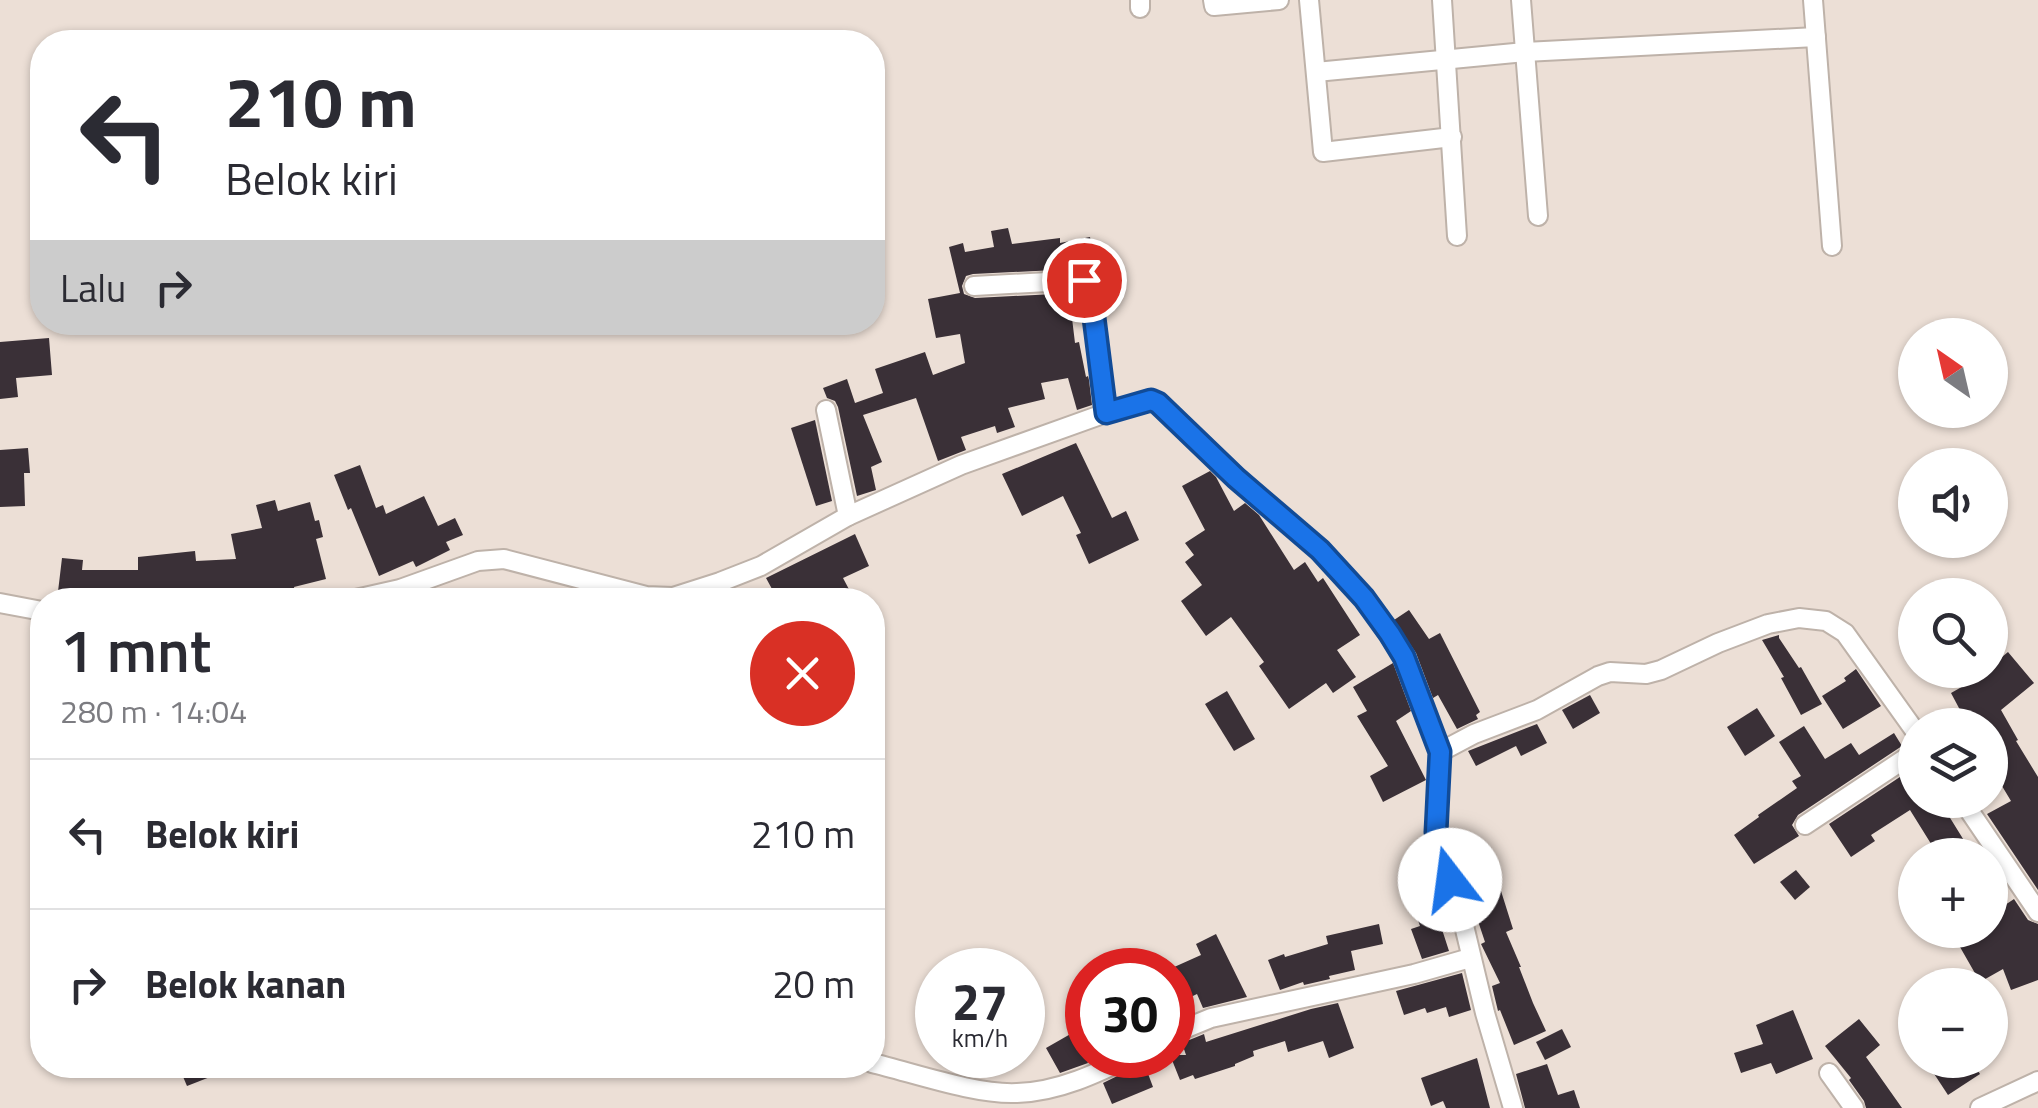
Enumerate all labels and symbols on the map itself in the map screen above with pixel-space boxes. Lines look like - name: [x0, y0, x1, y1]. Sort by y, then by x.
- pin: [1042, 238, 1127, 323]
- north arrow: [1898, 318, 2008, 428]
- position arrow: [1398, 828, 1502, 932]
- speed limit sign: 30: [1065, 948, 1195, 1078]

